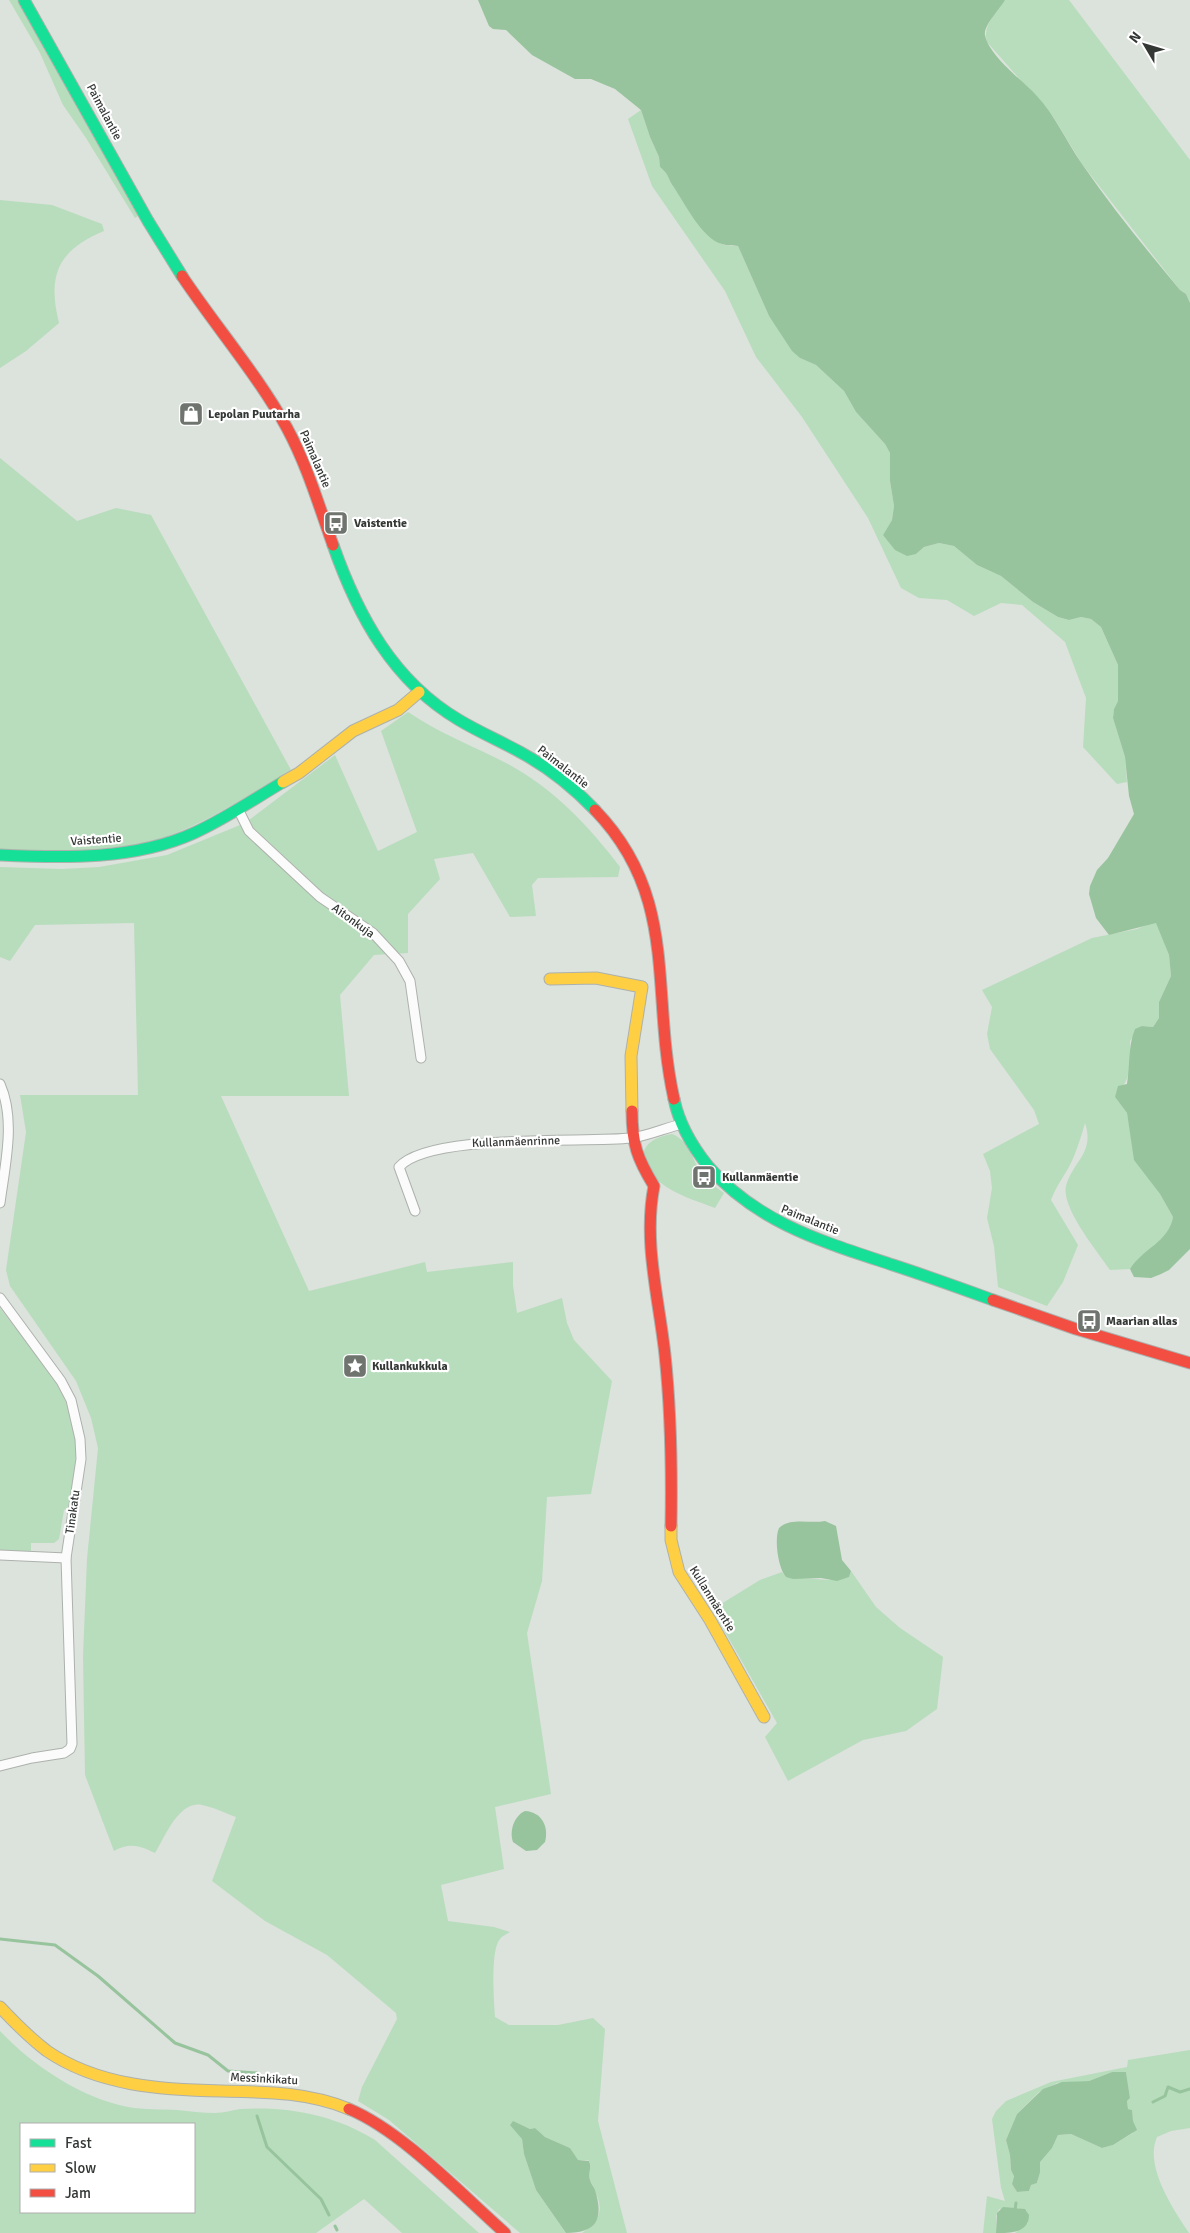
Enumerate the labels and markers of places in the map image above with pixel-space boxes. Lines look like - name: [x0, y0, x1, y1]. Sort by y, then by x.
- shop icon: Lepolan Puutarha: [178, 401, 204, 427]
- place label: Lepolan Puutarha: [208, 407, 300, 422]
- bus stop icon: Vaistentie: [323, 510, 349, 536]
- place label: Vaistentie: [354, 516, 407, 531]
- bus stop icon: Kullanmäentie: [691, 1164, 717, 1190]
- place label: Kullanmäentie: [722, 1170, 798, 1185]
- bus stop icon: Maarian allas: [1076, 1308, 1102, 1334]
- place label: Maarian allas: [1106, 1314, 1178, 1329]
- place icon: Kullankukkula: [342, 1353, 368, 1379]
- place label: Kullankukkula: [372, 1359, 448, 1374]

